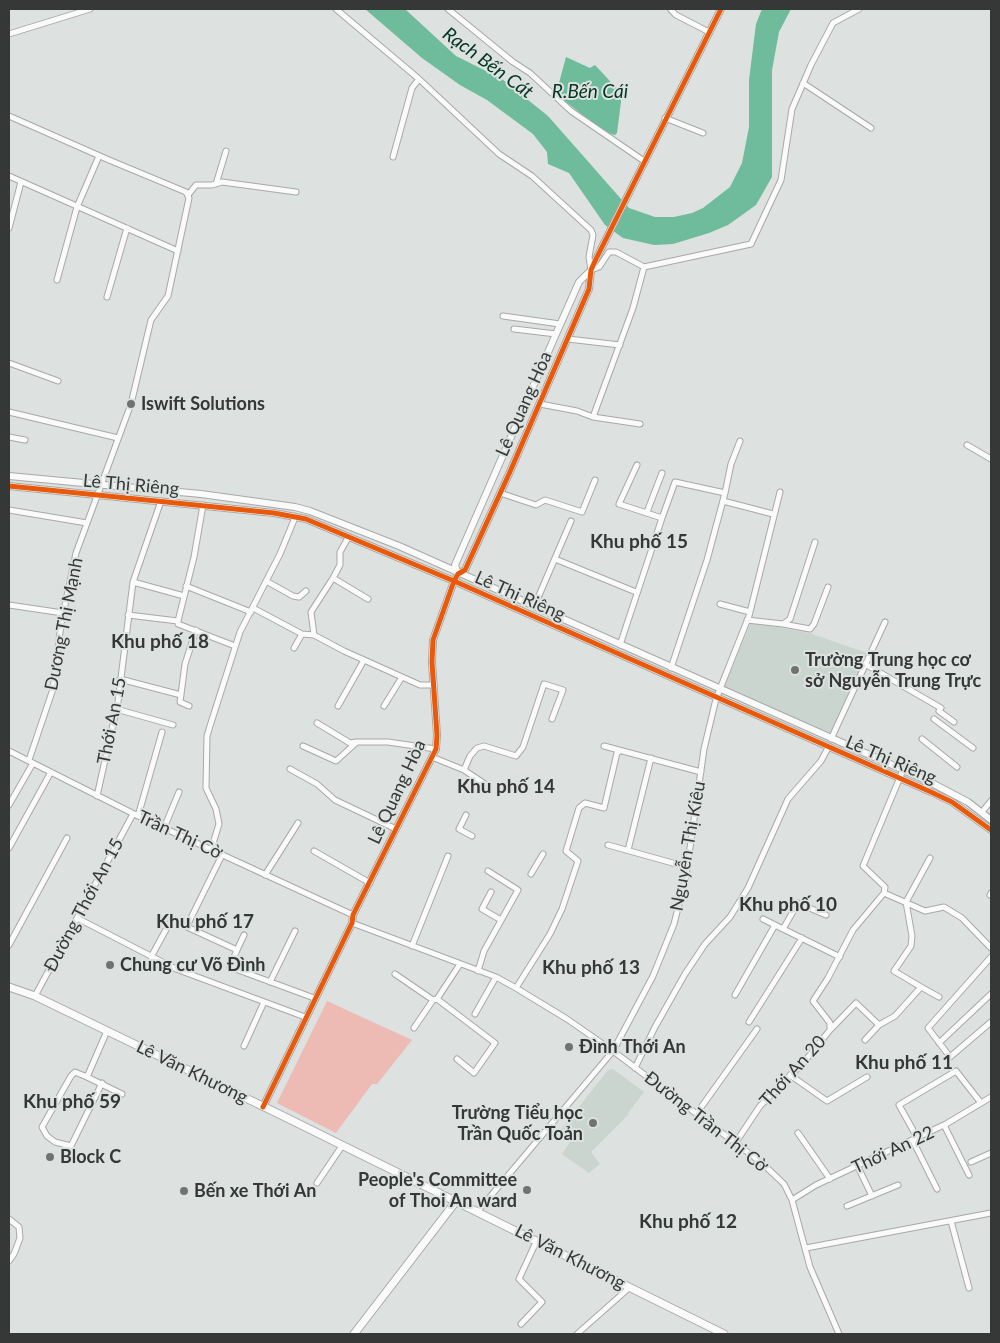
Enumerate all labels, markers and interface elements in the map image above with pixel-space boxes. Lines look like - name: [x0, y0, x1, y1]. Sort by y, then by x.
- water label: Rạch Bến Cát: [438, 22, 538, 104]
- water label: R.Bến Cái: [552, 81, 628, 103]
- street label: Lê Quang Hòa: [491, 348, 557, 460]
- place label: Iswift Solutions: [141, 393, 265, 415]
- marker: Iswift Solutions: [125, 398, 137, 410]
- street label: Lê Thị Riêng: [82, 470, 180, 500]
- district label: Khu phố 15: [590, 531, 688, 553]
- street label: Dương Thị Mạnh: [41, 556, 87, 692]
- street label: Lê Thị Riêng: [472, 567, 568, 625]
- district label: Khu phố 18: [111, 631, 209, 653]
- place label: Trường Trung học cơ sở Nguyễn Trung Trực: [805, 649, 981, 692]
- marker: Trường Trung học cơ sở Nguyễn Trung Trực: [789, 664, 801, 676]
- street label: Thới An 15: [93, 676, 131, 766]
- street label: Lê Thị Riêng: [842, 731, 940, 789]
- street label: Lê Quang Hòa: [363, 736, 431, 848]
- district label: Khu phố 14: [457, 776, 555, 798]
- street label: Nguyễn Thị Kiêu: [666, 779, 710, 913]
- street label: Trần Thị Cờ: [134, 806, 226, 864]
- street label: Đường Thới An 15: [40, 835, 128, 975]
- district label: Khu phố 10: [739, 894, 837, 916]
- district label: Khu phố 17: [156, 911, 254, 933]
- place label: Chung cư Võ Đình: [120, 954, 265, 976]
- district label: Khu phố 13: [542, 957, 640, 979]
- marker: Chung cư Võ Đình: [104, 959, 116, 971]
- street label: Thới An 20: [755, 1031, 831, 1111]
- street label: Lê Văn Khương: [133, 1036, 251, 1108]
- place label: Đình Thới An: [579, 1036, 686, 1058]
- marker: Đình Thới An: [563, 1041, 575, 1053]
- district label: Khu phố 11: [855, 1052, 953, 1074]
- street label: Đường Trần Thị Cờ: [640, 1067, 772, 1177]
- district label: Khu phố 59: [23, 1091, 121, 1113]
- place label: Trường Tiểu học Trần Quốc Toản: [452, 1102, 583, 1144]
- marker: Trường Tiểu học Trần Quốc Toản: [587, 1117, 599, 1129]
- street label: Thới An 22: [848, 1122, 938, 1178]
- place label: Block C: [60, 1146, 121, 1168]
- marker: Block C: [44, 1151, 56, 1163]
- place label: People's Committee of Thoi An ward: [358, 1169, 517, 1212]
- place label: Bến xe Thới An: [194, 1180, 316, 1202]
- marker: People's Committee of Thoi An ward: [521, 1184, 533, 1196]
- marker: Bến xe Thới An: [178, 1185, 190, 1197]
- district label: Khu phố 12: [639, 1211, 737, 1233]
- street label: Lê Văn Khương: [511, 1220, 629, 1294]

